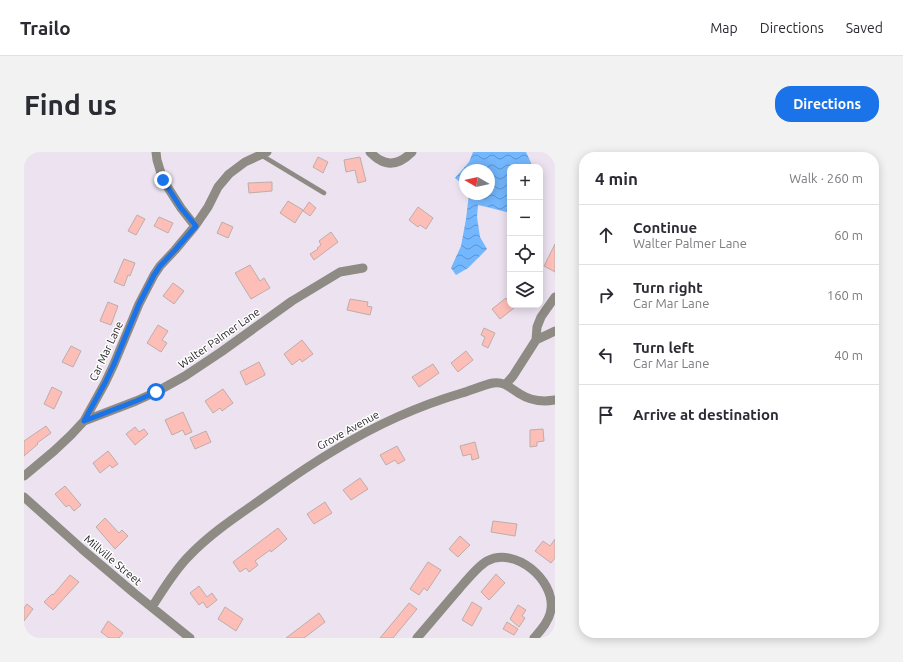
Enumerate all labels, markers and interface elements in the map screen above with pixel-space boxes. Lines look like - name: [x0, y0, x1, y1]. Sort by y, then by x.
- text: Trailo: [20, 17, 71, 39]
- text: Map: [710, 20, 738, 36]
- text: Directions: [760, 20, 824, 36]
- text: Saved: [846, 20, 883, 36]
- button: Directions: [775, 86, 879, 122]
- text: Find us: [24, 89, 117, 120]
- north arrow: [459, 164, 495, 200]
- map controls: [507, 164, 543, 308]
- button: +: [507, 164, 543, 200]
- text: 4 min: [595, 169, 638, 188]
- route end: [154, 171, 172, 189]
- text: Walk · 260 m: [789, 171, 863, 185]
- button: −: [507, 200, 543, 236]
- text: Continue: [633, 219, 697, 236]
- icon: ahead: [595, 224, 617, 246]
- text: 60 m: [834, 228, 863, 242]
- button: locate: [507, 236, 543, 272]
- text: Walter Palmer Lane: [633, 236, 747, 250]
- button: layers: [507, 272, 543, 308]
- text: Turn right: [633, 279, 703, 296]
- icon: right: [595, 284, 617, 306]
- text: 160 m: [827, 288, 863, 302]
- text: Car Mar Lane: [633, 296, 709, 310]
- street label: Walter Palmer Lane: [176, 305, 262, 371]
- street label: Car Mar Lane: [87, 319, 125, 383]
- text: Turn left: [633, 339, 694, 356]
- icon: left: [595, 344, 617, 366]
- text: 40 m: [834, 348, 863, 362]
- text: Car Mar Lane: [633, 356, 709, 370]
- route start: [147, 383, 165, 401]
- icon: arrive: [595, 404, 617, 426]
- text: Arrive at destination: [633, 406, 779, 423]
- street label: Grove Avenue: [315, 408, 381, 452]
- street label: Millville Street: [82, 533, 145, 588]

